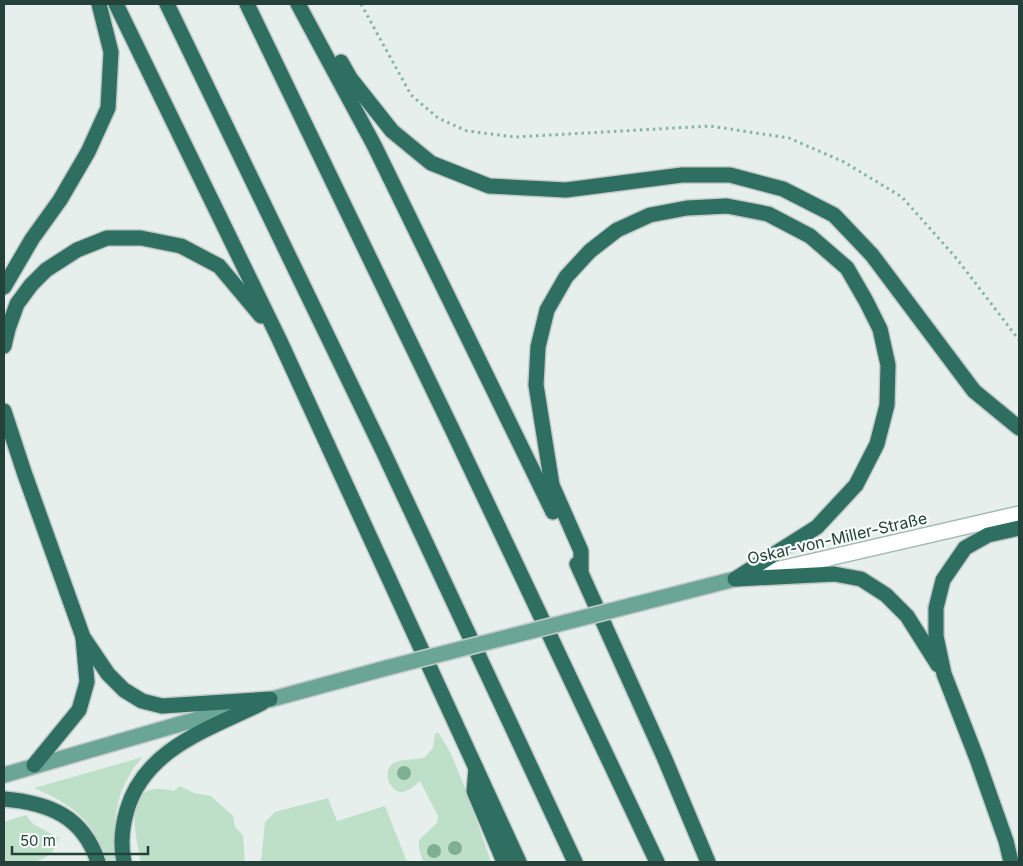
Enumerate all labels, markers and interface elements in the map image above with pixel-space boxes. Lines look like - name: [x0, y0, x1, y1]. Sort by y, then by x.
- street label: Oskar-von-Miller-Straße: [745, 508, 929, 568]
- scale bar: [12, 824, 149, 856]
- text: 50 m: [20, 831, 56, 850]

